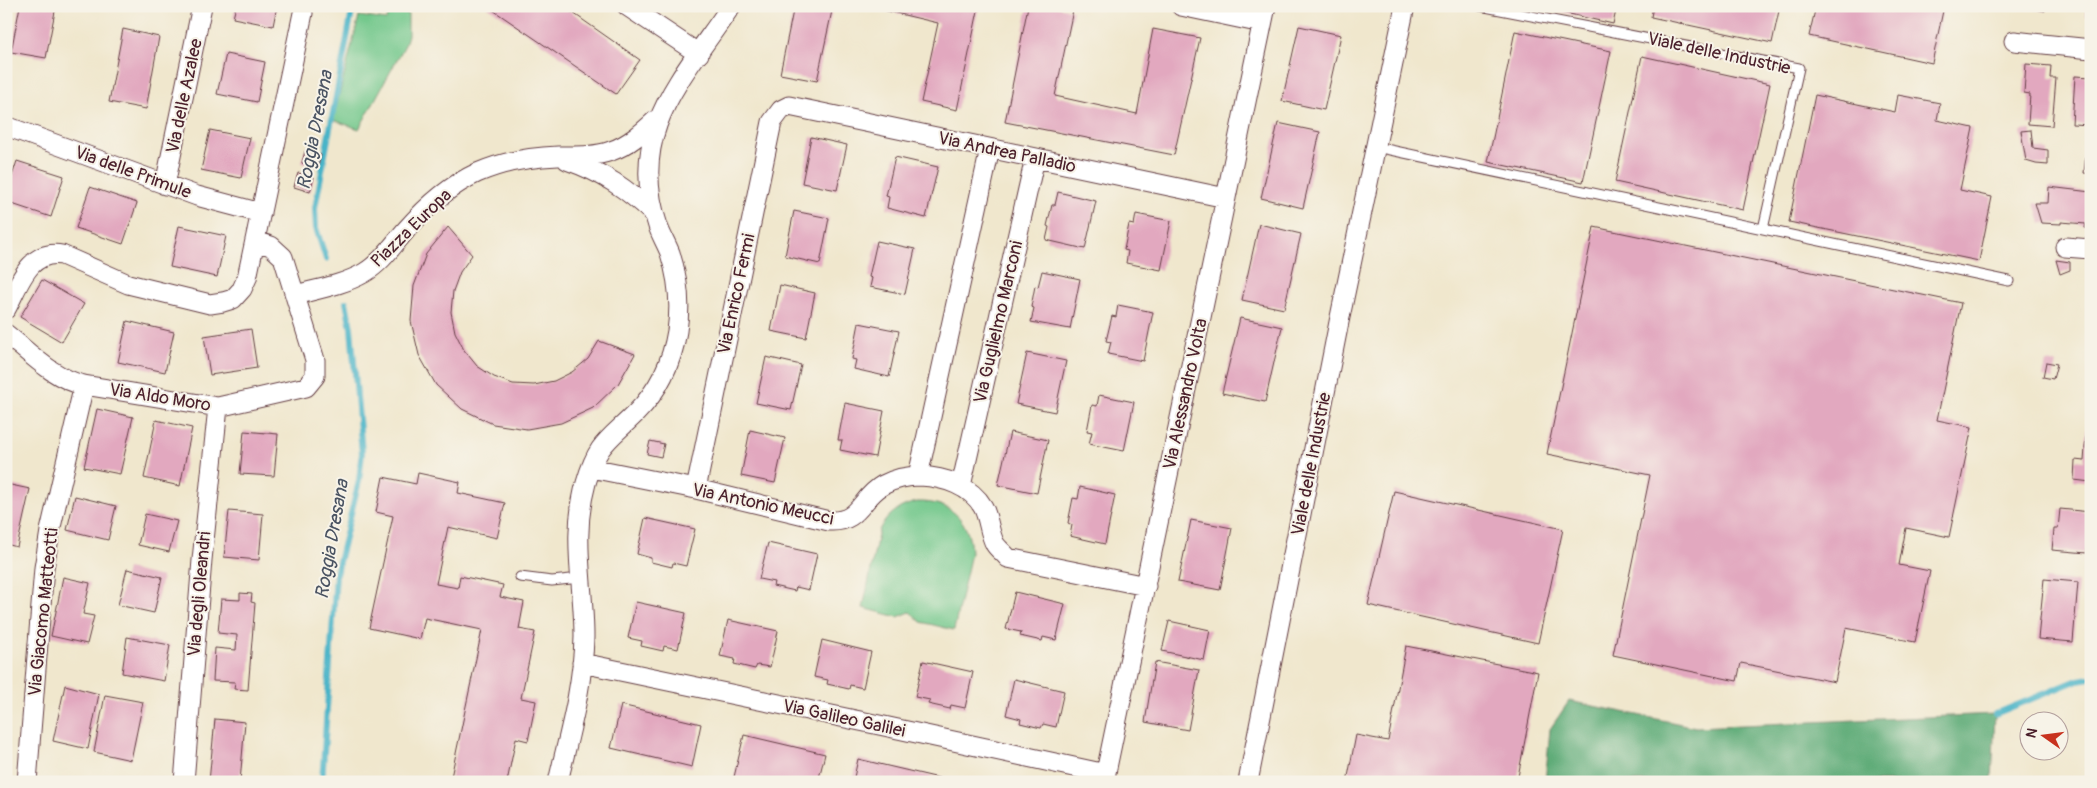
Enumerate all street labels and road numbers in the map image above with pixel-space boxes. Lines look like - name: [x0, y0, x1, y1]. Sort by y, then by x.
- street label: Viale delle Industrie: [1645, 27, 1793, 80]
- street label: Via delle Azalee: [161, 36, 208, 156]
- street label: Via Andrea Palladio: [936, 127, 1078, 178]
- street label: Via delle Primule: [71, 141, 194, 204]
- street label: Piazza Europa: [366, 184, 457, 273]
- street label: Via Enrico Fermi: [712, 232, 761, 357]
- street label: Via Guglielmo Marconi: [969, 239, 1028, 406]
- street label: Via Alessandro Volta: [1158, 316, 1213, 472]
- street label: Via Aldo Moro: [107, 378, 213, 417]
- street label: Viale delle Industrie: [1286, 390, 1337, 538]
- street label: Via Antonio Meucci: [690, 478, 836, 531]
- street label: Via Giacomo Matteotti: [23, 527, 64, 697]
- street label: Via degli Oleandri: [183, 530, 216, 658]
- street label: Via Galileo Galilei: [780, 694, 907, 743]

